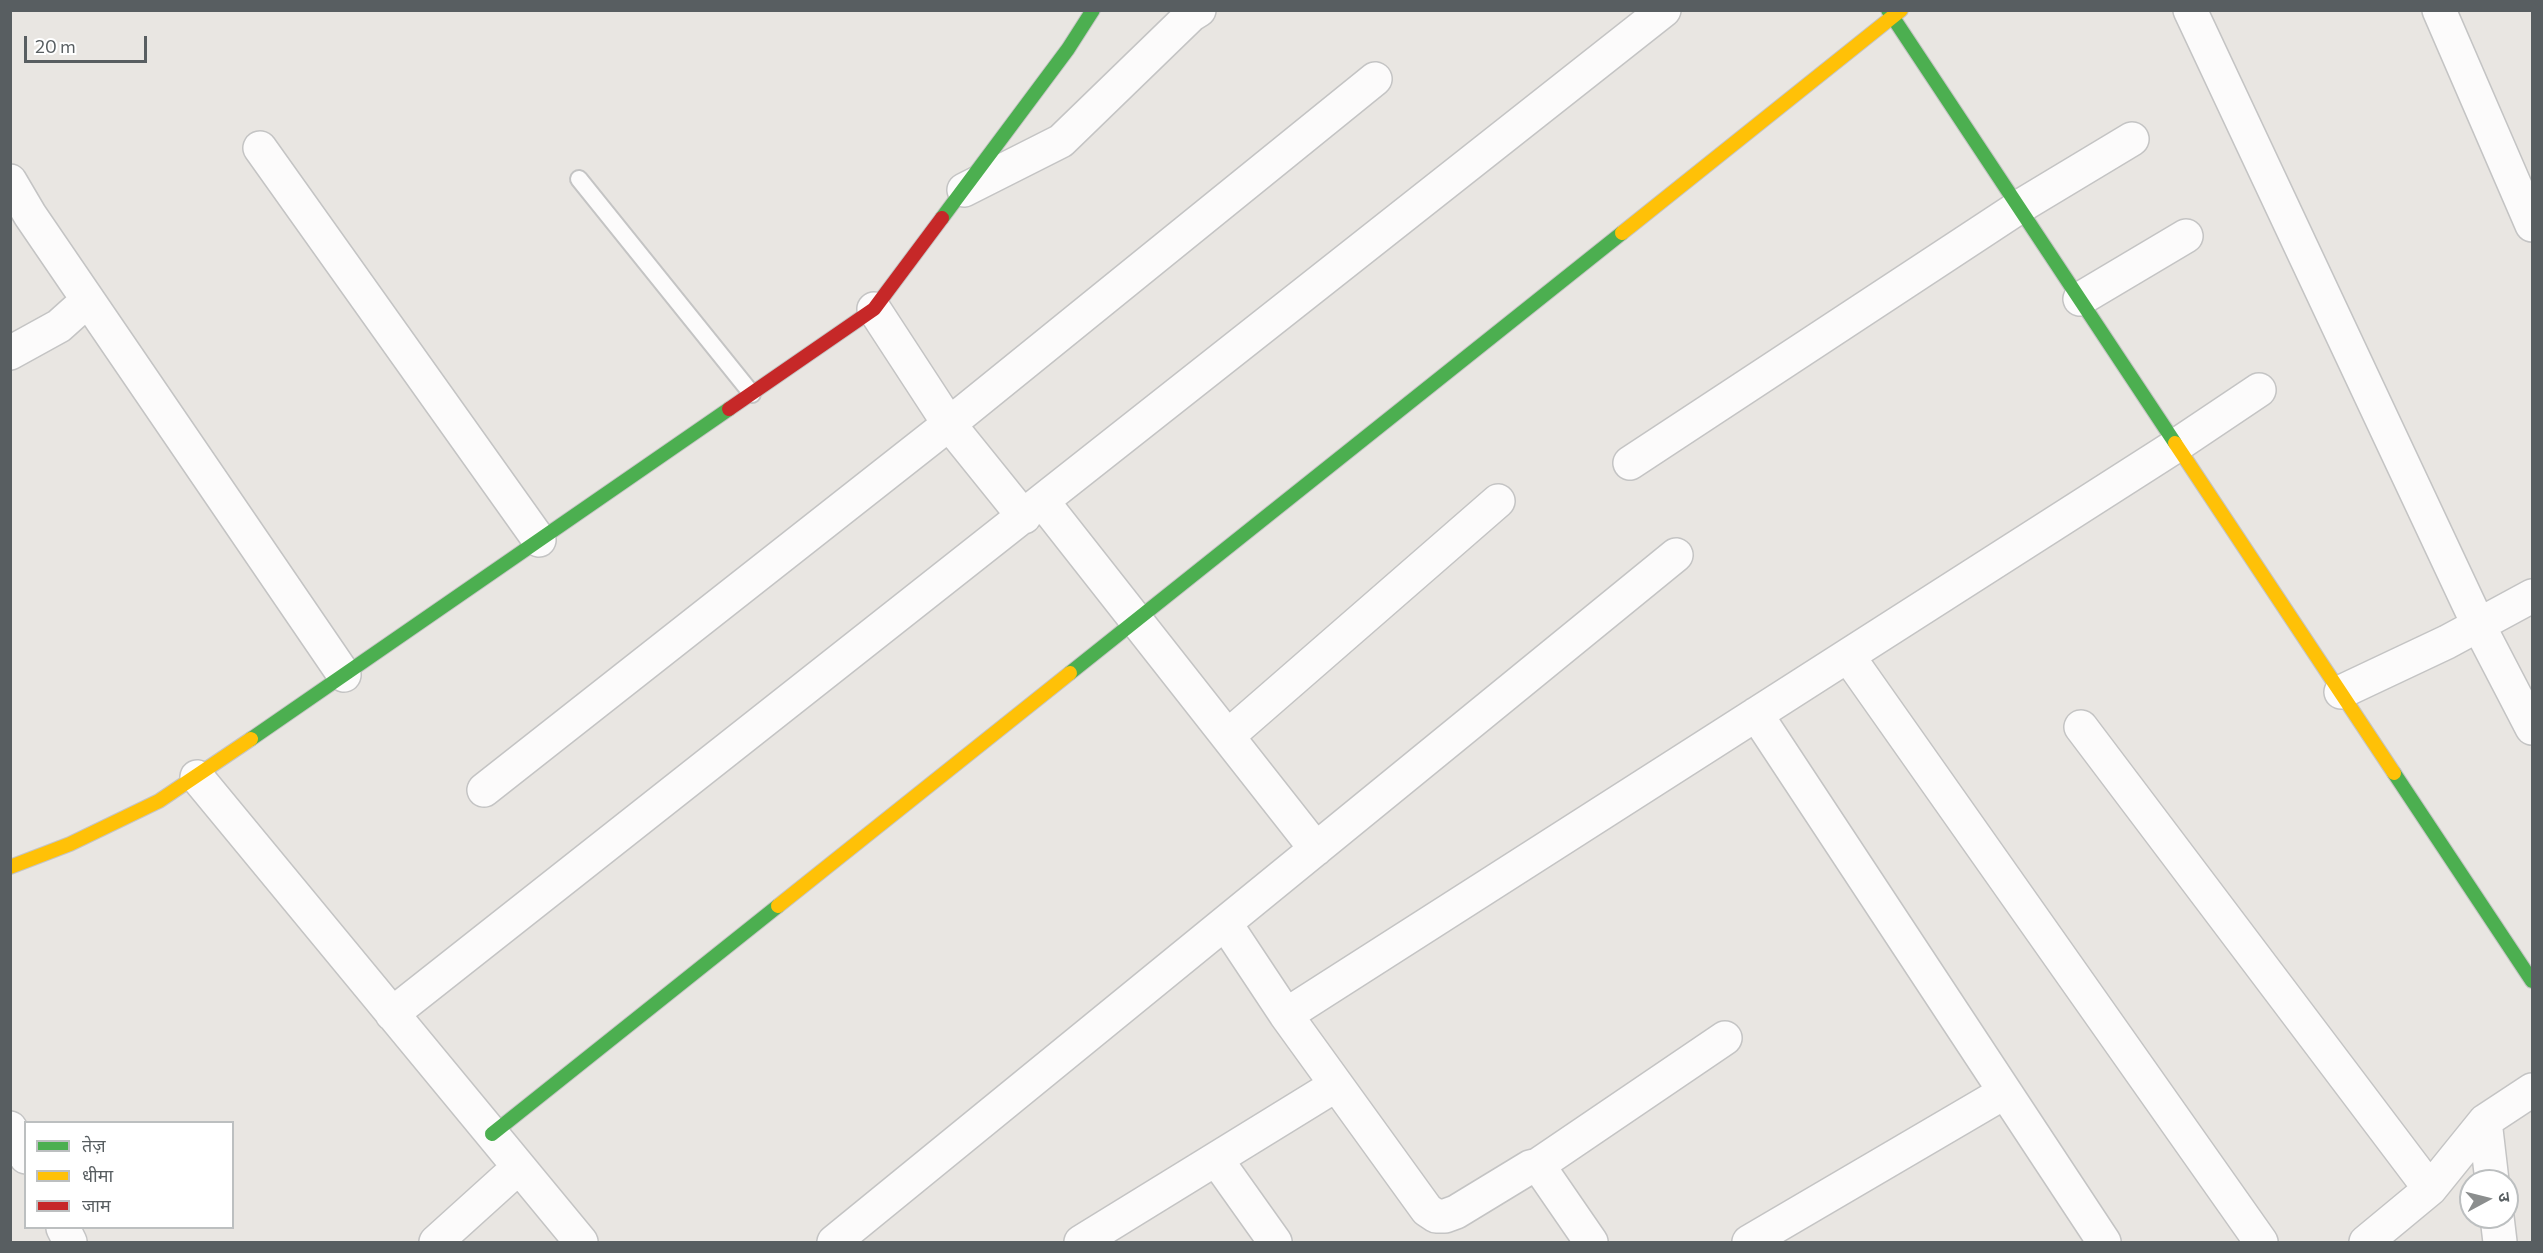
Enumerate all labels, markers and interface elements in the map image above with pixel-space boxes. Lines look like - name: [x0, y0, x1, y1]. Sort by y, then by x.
- scale bar: [27, 24, 150, 62]
- text: 20 m: [35, 35, 76, 57]
- legend: [24, 1121, 234, 1229]
- text: तेज़: [82, 1134, 106, 1156]
- text: धीमा: [82, 1164, 113, 1186]
- north arrow: [2459, 1169, 2519, 1229]
- text: उ: [2495, 1191, 2515, 1203]
- text: जाम: [82, 1194, 111, 1216]

